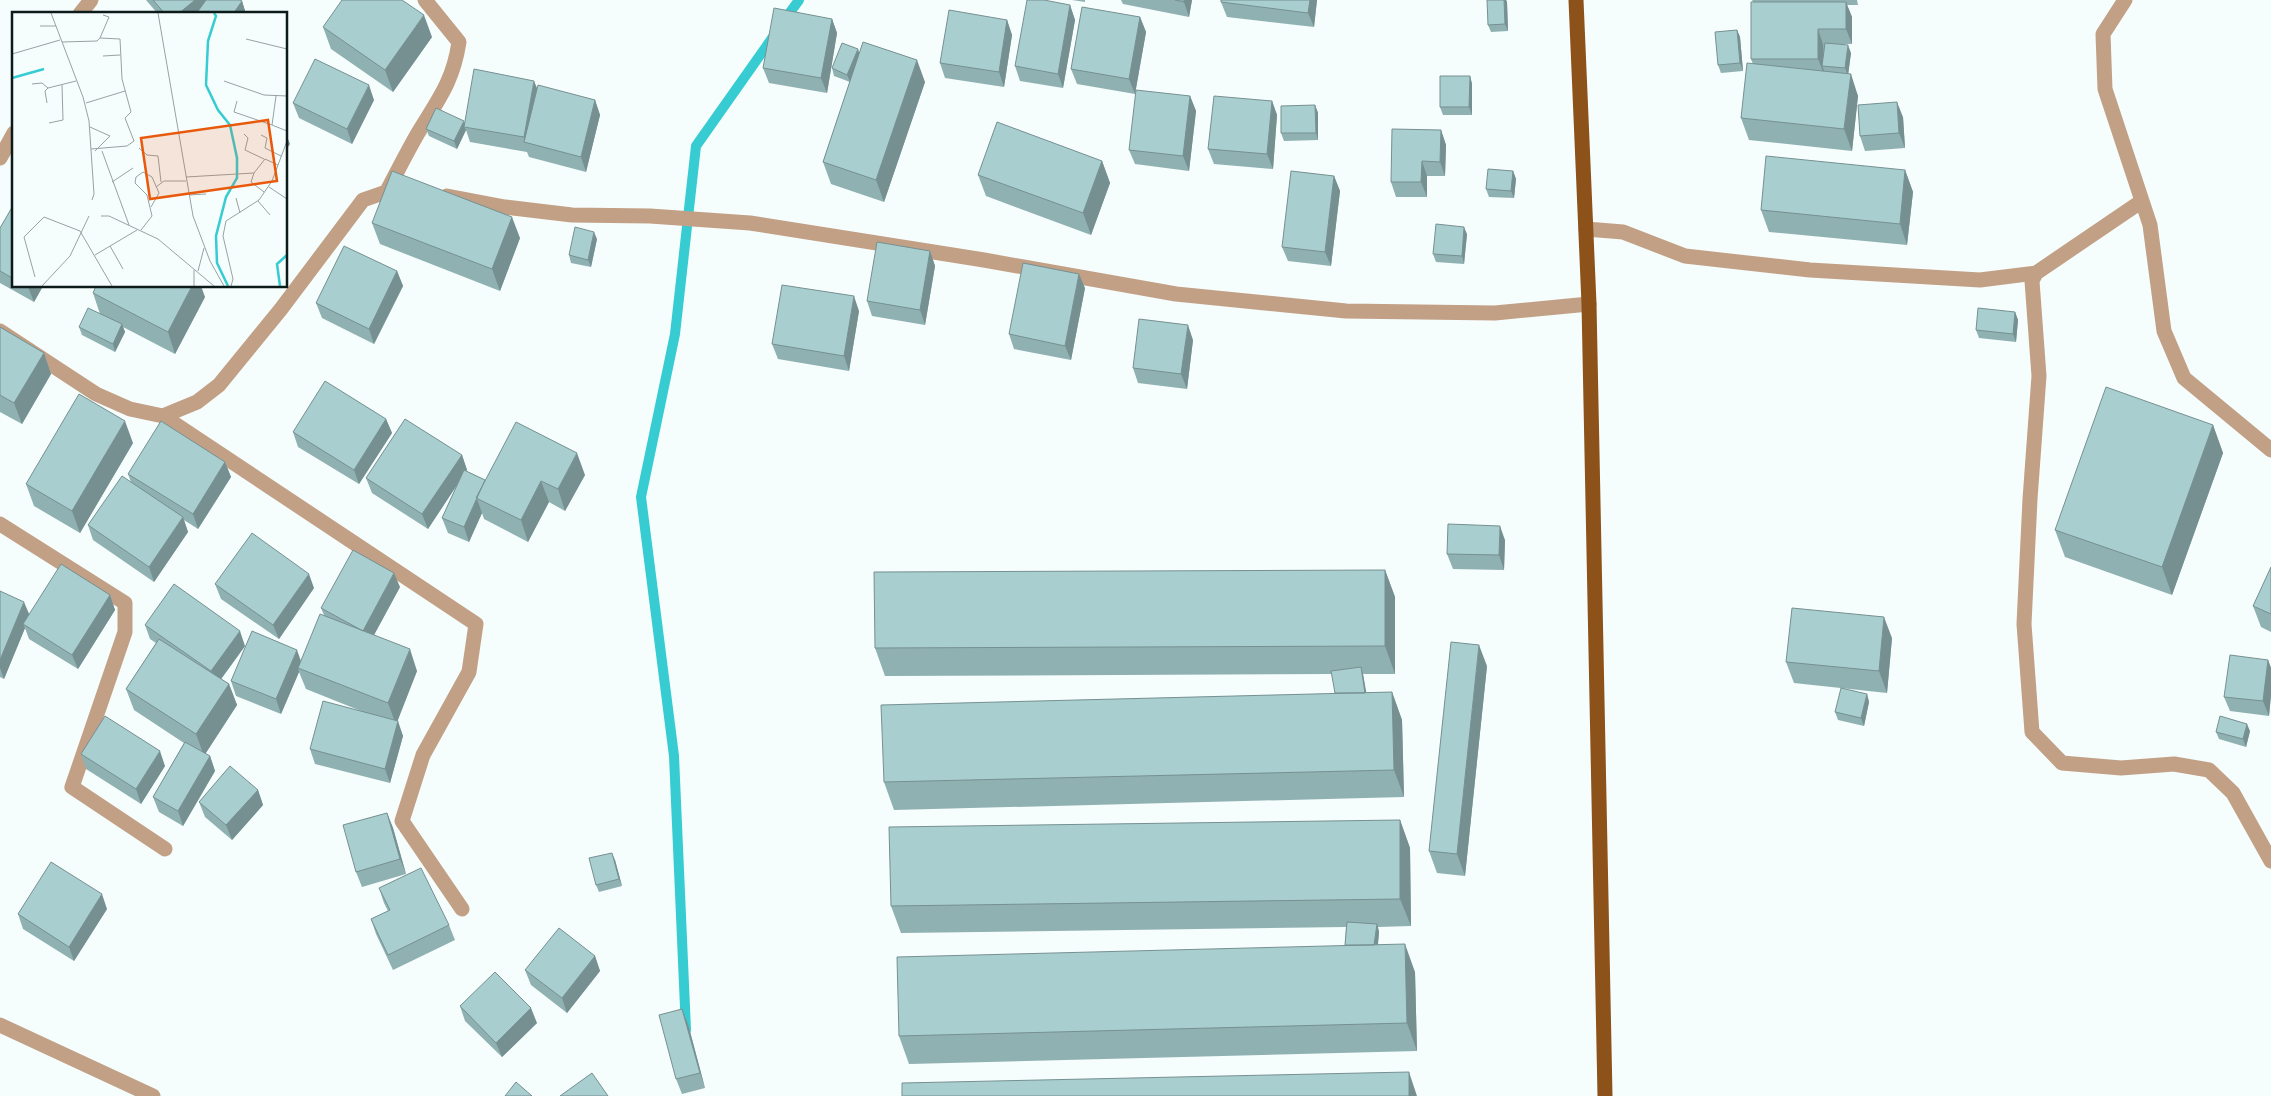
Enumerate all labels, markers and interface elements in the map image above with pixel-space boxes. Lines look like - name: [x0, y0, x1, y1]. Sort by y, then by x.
- inset map: [12, 12, 288, 288]

